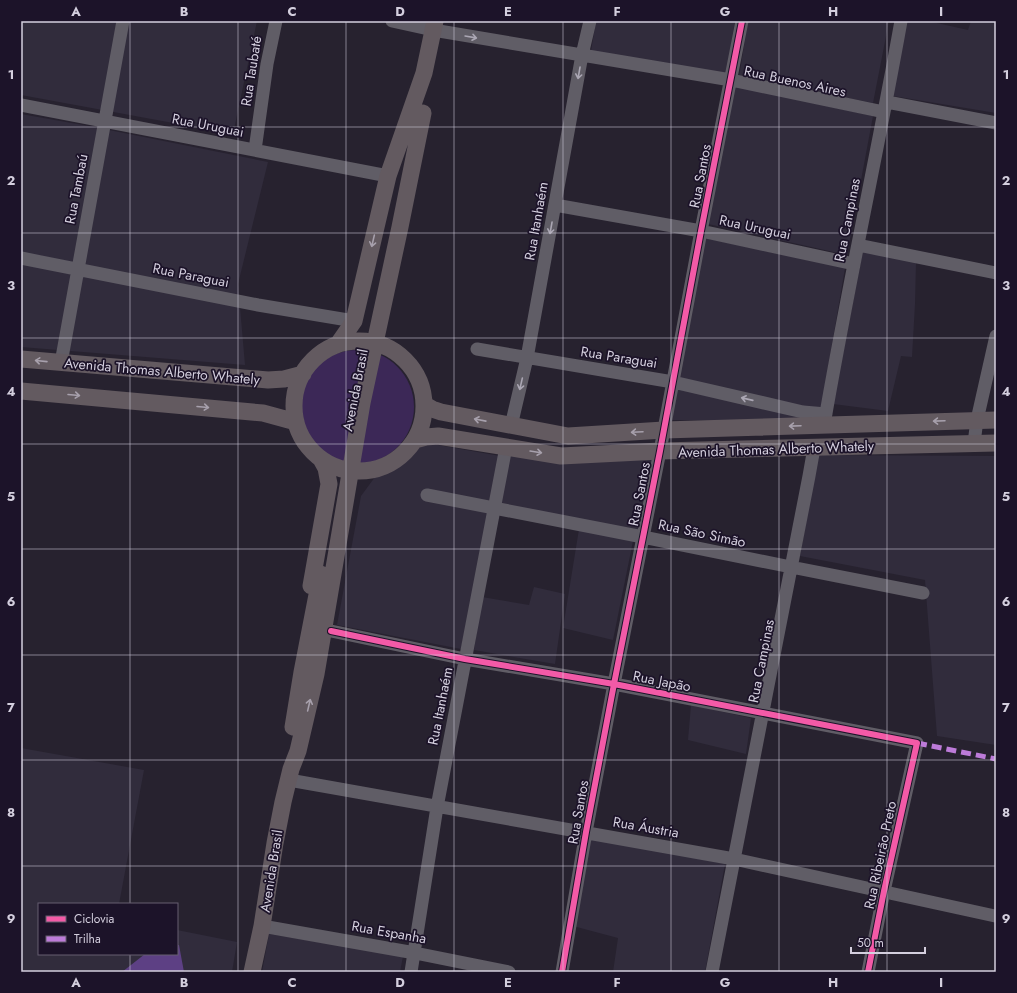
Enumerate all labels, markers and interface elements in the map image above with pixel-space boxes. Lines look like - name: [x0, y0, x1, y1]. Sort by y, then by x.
- text: A: [70, 2, 81, 21]
- text: B: [180, 2, 189, 21]
- text: C: [287, 2, 297, 21]
- text: D: [395, 2, 405, 21]
- text: E: [504, 2, 512, 21]
- text: F: [613, 2, 621, 21]
- text: G: [720, 2, 731, 21]
- text: H: [828, 2, 838, 21]
- text: I: [939, 2, 943, 21]
- one-way arrow: [465, 33, 478, 41]
- street label: Rua Taubaté: [236, 35, 266, 107]
- street label: Rua Buenos Aires: [742, 60, 848, 102]
- text: 1: [8, 65, 14, 84]
- text: 1: [1003, 65, 1009, 84]
- one-way arrow: [575, 66, 583, 79]
- street label: Rua Uruguai: [170, 108, 246, 142]
- street label: Rua Santos: [684, 142, 716, 210]
- street label: Rua Tambaú: [59, 152, 93, 226]
- text: 2: [7, 171, 15, 190]
- text: 2: [1002, 171, 1010, 190]
- street label: Rua Campinas: [829, 176, 865, 263]
- street label: Rua Itanhaém: [519, 180, 553, 262]
- street label: Rua Uruguai: [717, 210, 793, 244]
- one-way arrow: [546, 221, 554, 234]
- one-way arrow: [369, 234, 376, 247]
- street label: Rua Paraguai: [151, 258, 231, 292]
- text: 3: [7, 276, 15, 295]
- text: 3: [1002, 276, 1010, 295]
- street label: Rua Paraguai: [579, 341, 659, 373]
- street label: Avenida Brasil: [337, 347, 373, 433]
- street label: Avenida Thomas Alberto Whately: [63, 352, 261, 390]
- one-way arrow: [35, 357, 48, 364]
- one-way arrow: [517, 377, 524, 390]
- text: 4: [6, 382, 16, 401]
- text: 4: [1001, 382, 1011, 401]
- one-way arrow: [67, 392, 80, 399]
- one-way arrow: [740, 395, 753, 403]
- one-way arrow: [196, 404, 209, 411]
- one-way arrow: [474, 416, 487, 424]
- one-way arrow: [933, 417, 946, 425]
- one-way arrow: [789, 422, 802, 430]
- one-way arrow: [631, 428, 644, 436]
- street label: Avenida Thomas Alberto Whately: [678, 436, 875, 462]
- one-way arrow: [529, 448, 542, 456]
- street label: Rua Santos: [623, 460, 655, 528]
- text: 5: [7, 487, 15, 506]
- text: 5: [1002, 487, 1010, 506]
- street label: Rua São Simão: [656, 514, 748, 552]
- text: 6: [7, 592, 16, 611]
- text: 6: [1002, 592, 1011, 611]
- street label: Rua Campinas: [743, 617, 779, 704]
- street label: Rua Itanhaém: [423, 665, 457, 747]
- street label: Rua Japão: [631, 666, 693, 696]
- text: 7: [7, 698, 15, 717]
- text: 7: [1002, 698, 1010, 717]
- one-way arrow: [306, 699, 313, 712]
- street label: Rua Santos: [563, 778, 594, 846]
- street label: Rua Ribeirão Preto: [859, 799, 901, 911]
- text: 8: [7, 803, 15, 822]
- text: 8: [1002, 803, 1010, 822]
- street label: Rua Áustria: [611, 811, 681, 843]
- street label: Avenida Brasil: [255, 828, 287, 914]
- legend: [38, 903, 178, 955]
- text: 9: [7, 909, 16, 928]
- text: 9: [1002, 909, 1011, 928]
- text: Ciclovia: [74, 910, 115, 928]
- street label: Rua Espanha: [350, 916, 428, 948]
- scale bar: [851, 929, 925, 955]
- text: Trilha: [74, 930, 101, 948]
- text: 50 m: [857, 934, 884, 952]
- text: A: [70, 973, 81, 992]
- text: B: [180, 973, 189, 992]
- text: C: [287, 973, 297, 992]
- text: D: [395, 973, 405, 992]
- text: E: [504, 973, 512, 992]
- text: F: [613, 973, 621, 992]
- text: G: [720, 973, 731, 992]
- text: H: [828, 973, 838, 992]
- text: I: [939, 973, 943, 992]

